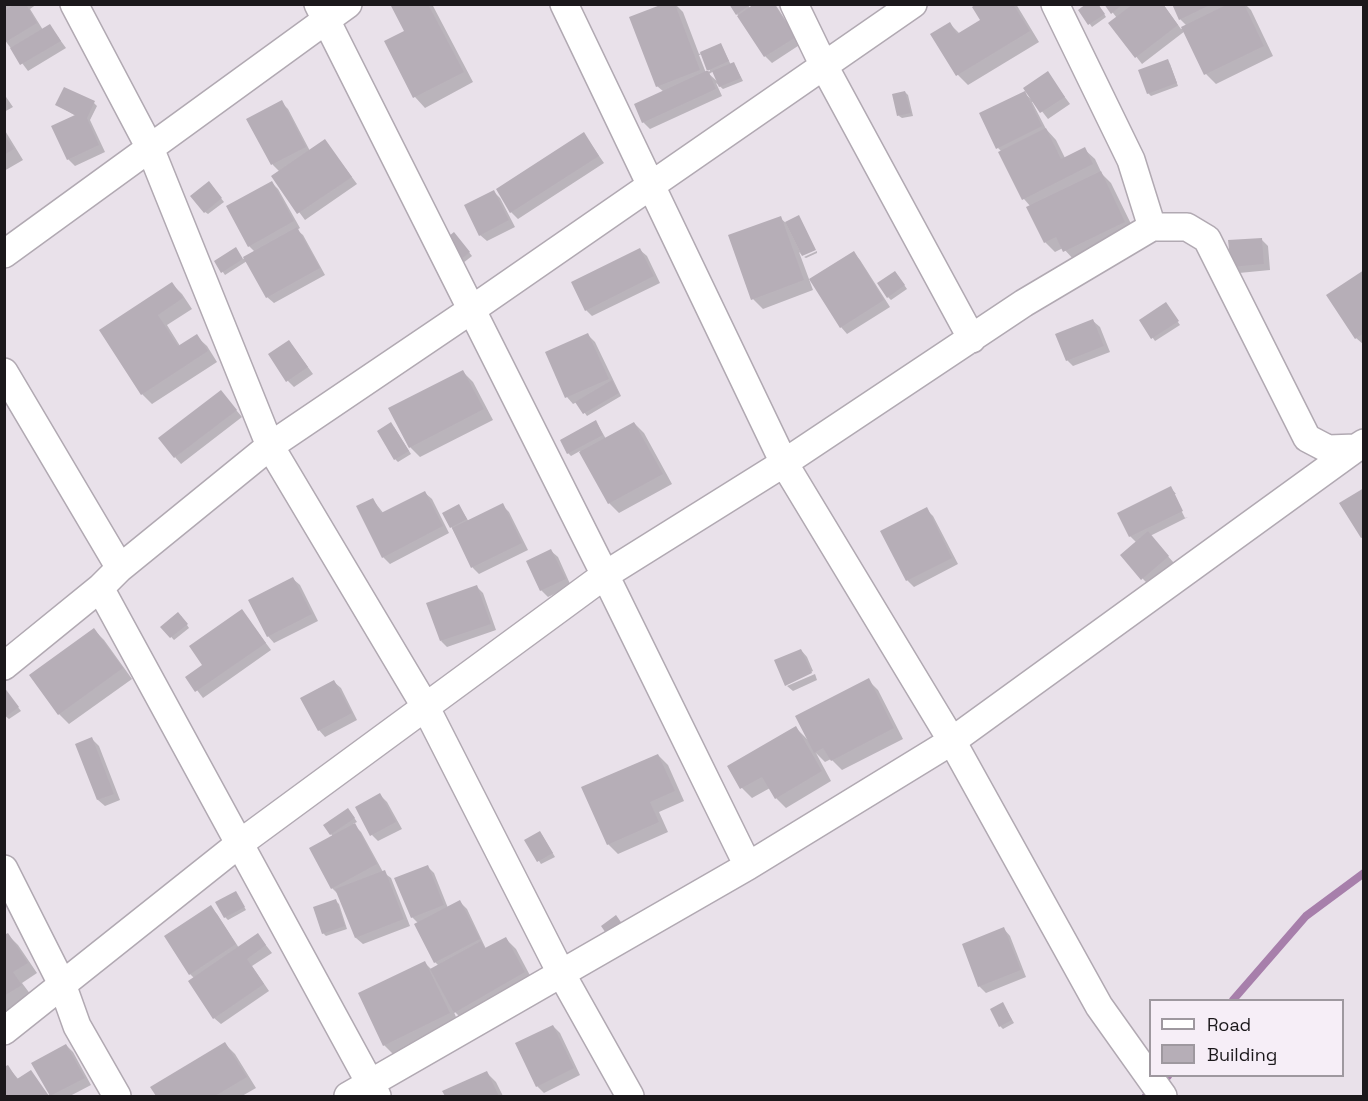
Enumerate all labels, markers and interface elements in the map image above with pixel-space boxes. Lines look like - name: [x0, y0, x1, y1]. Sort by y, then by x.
- legend: [1149, 999, 1344, 1077]
- text: Road: [1207, 1013, 1251, 1036]
- text: Building: [1207, 1043, 1277, 1066]

